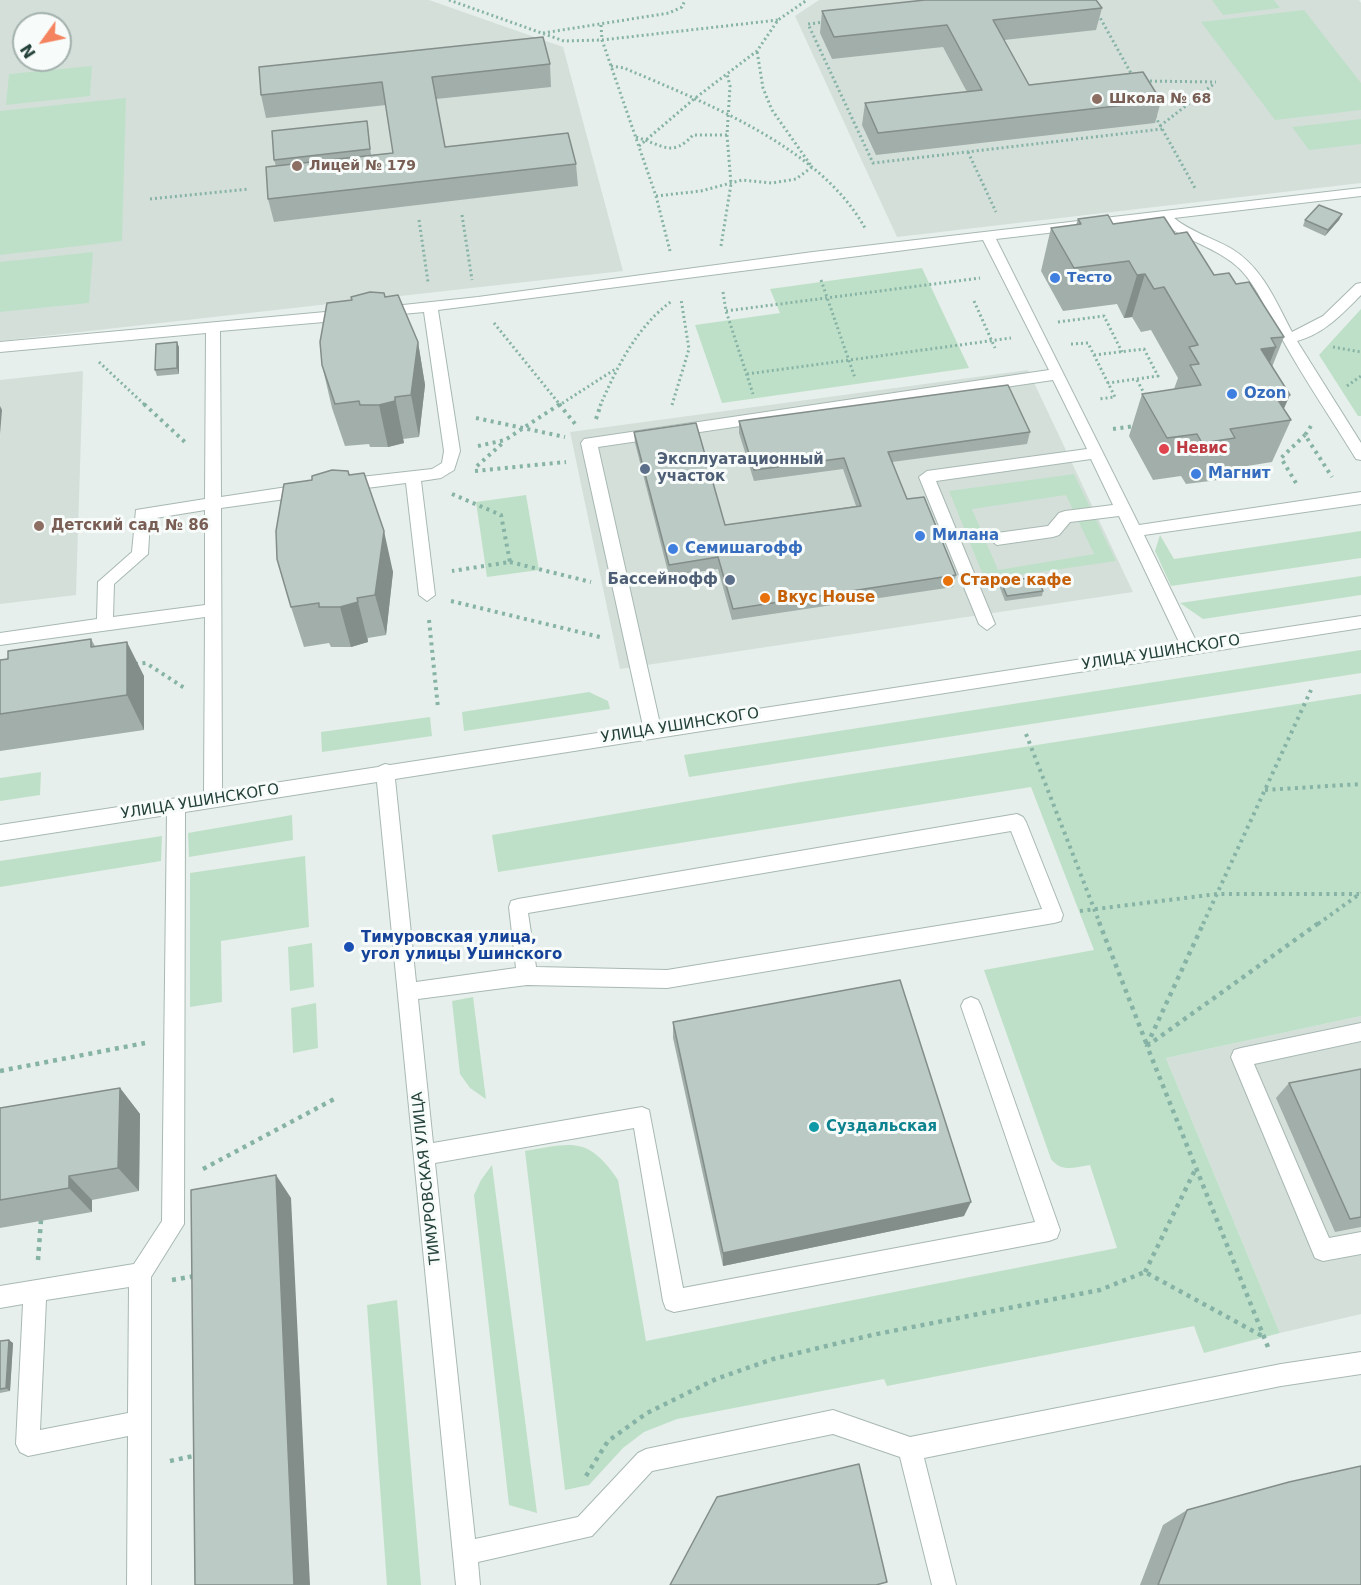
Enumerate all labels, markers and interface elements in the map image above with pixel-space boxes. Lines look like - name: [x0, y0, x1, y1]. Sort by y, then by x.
- north arrow: [12, 12, 72, 72]
- text: N: [17, 40, 40, 62]
- place label: Школа № 68: [1109, 91, 1211, 107]
- marker: Школа № 68: [1090, 92, 1104, 106]
- place label: Лицей № 179: [309, 158, 416, 174]
- marker: Лицей № 179: [290, 159, 304, 173]
- place label: Тесто: [1067, 270, 1112, 286]
- marker: Тесто: [1048, 271, 1062, 285]
- place label: Ozon: [1244, 385, 1286, 403]
- marker: Ozon: [1225, 387, 1239, 401]
- place label: Невис: [1176, 440, 1228, 458]
- marker: Невис: [1157, 442, 1171, 456]
- place label: Эксплуатационный участок: [657, 451, 824, 486]
- marker: Эксплуатационный участок: [638, 462, 652, 476]
- place label: Магнит: [1208, 465, 1270, 483]
- marker: Магнит: [1189, 467, 1203, 481]
- place label: Детский сад № 86: [51, 517, 209, 535]
- marker: Детский сад № 86: [32, 519, 46, 533]
- place label: Милана: [932, 527, 999, 545]
- marker: Милана: [913, 529, 927, 543]
- place label: Семишагофф: [685, 540, 803, 558]
- marker: Семишагофф: [666, 542, 680, 556]
- place label: Бассейнофф: [608, 571, 718, 589]
- place label: Старое кафе: [960, 572, 1072, 590]
- marker: Бассейнофф: [723, 573, 737, 587]
- marker: Старое кафе: [941, 574, 955, 588]
- place label: Вкус House: [777, 589, 875, 607]
- marker: Вкус House: [758, 591, 772, 605]
- street label: УЛИЦА УШИНСКОГО: [1081, 632, 1241, 674]
- street label: УЛИЦА УШИНСКОГО: [600, 705, 760, 747]
- street label: УЛИЦА УШИНСКОГО: [120, 781, 280, 823]
- place label: Тимуровская улица, угол улицы Ушинского: [361, 929, 562, 964]
- marker: Тимуровская улица, угол улицы Ушинского: [342, 940, 356, 954]
- street label: ТИМУРОВСКАЯ УЛИЦА: [409, 1091, 445, 1265]
- place label: Суздальская: [826, 1118, 937, 1136]
- marker: Суздальская: [807, 1120, 821, 1134]

